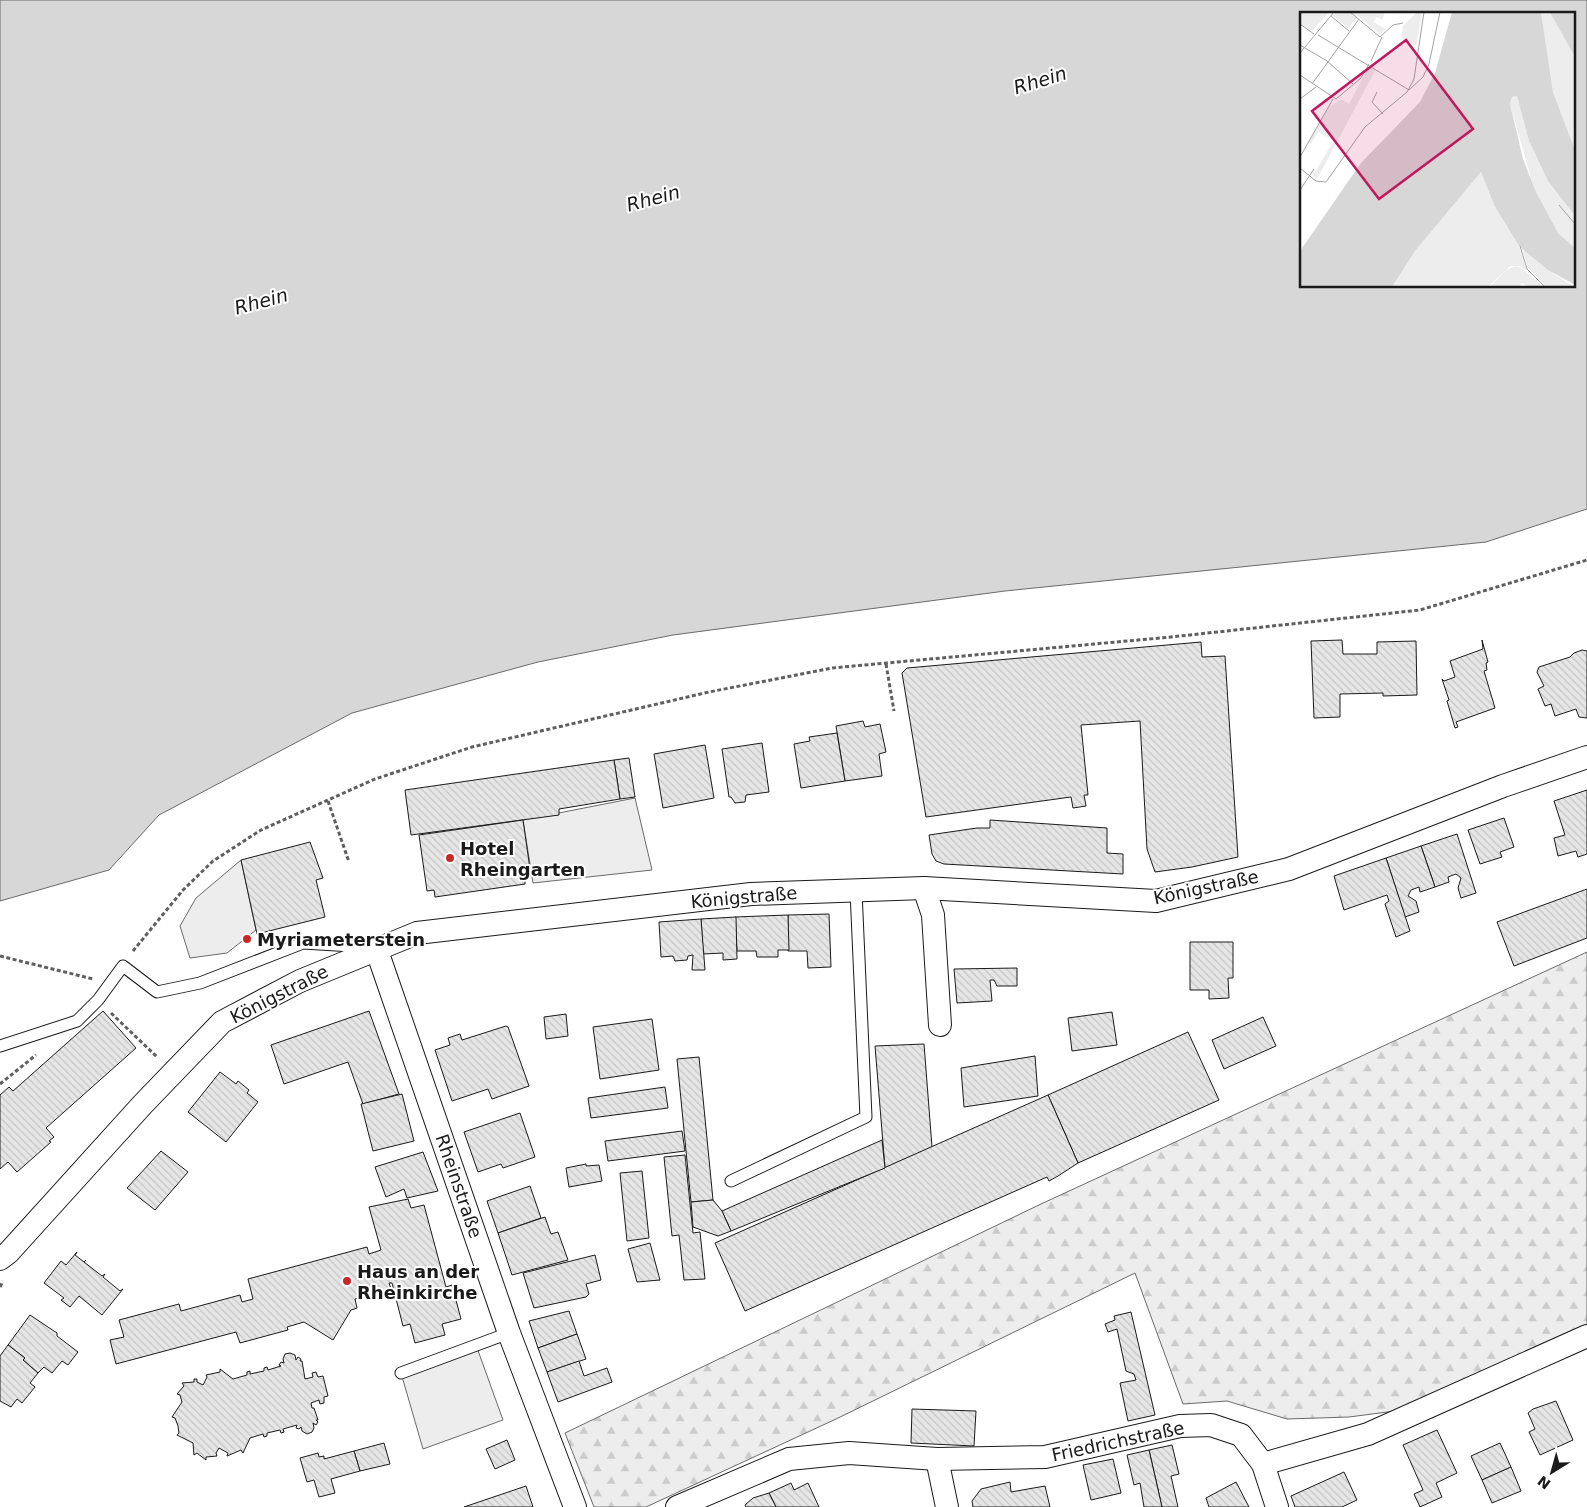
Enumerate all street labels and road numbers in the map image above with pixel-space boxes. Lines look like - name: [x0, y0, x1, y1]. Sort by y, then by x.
- street label: Königstraße: [1151, 866, 1261, 908]
- street label: Königstraße: [690, 882, 798, 912]
- street label: Königstraße: [227, 960, 331, 1028]
- street label: Rheinstraße: [431, 1131, 487, 1241]
- street label: Friedrichstraße: [1050, 1417, 1186, 1465]

